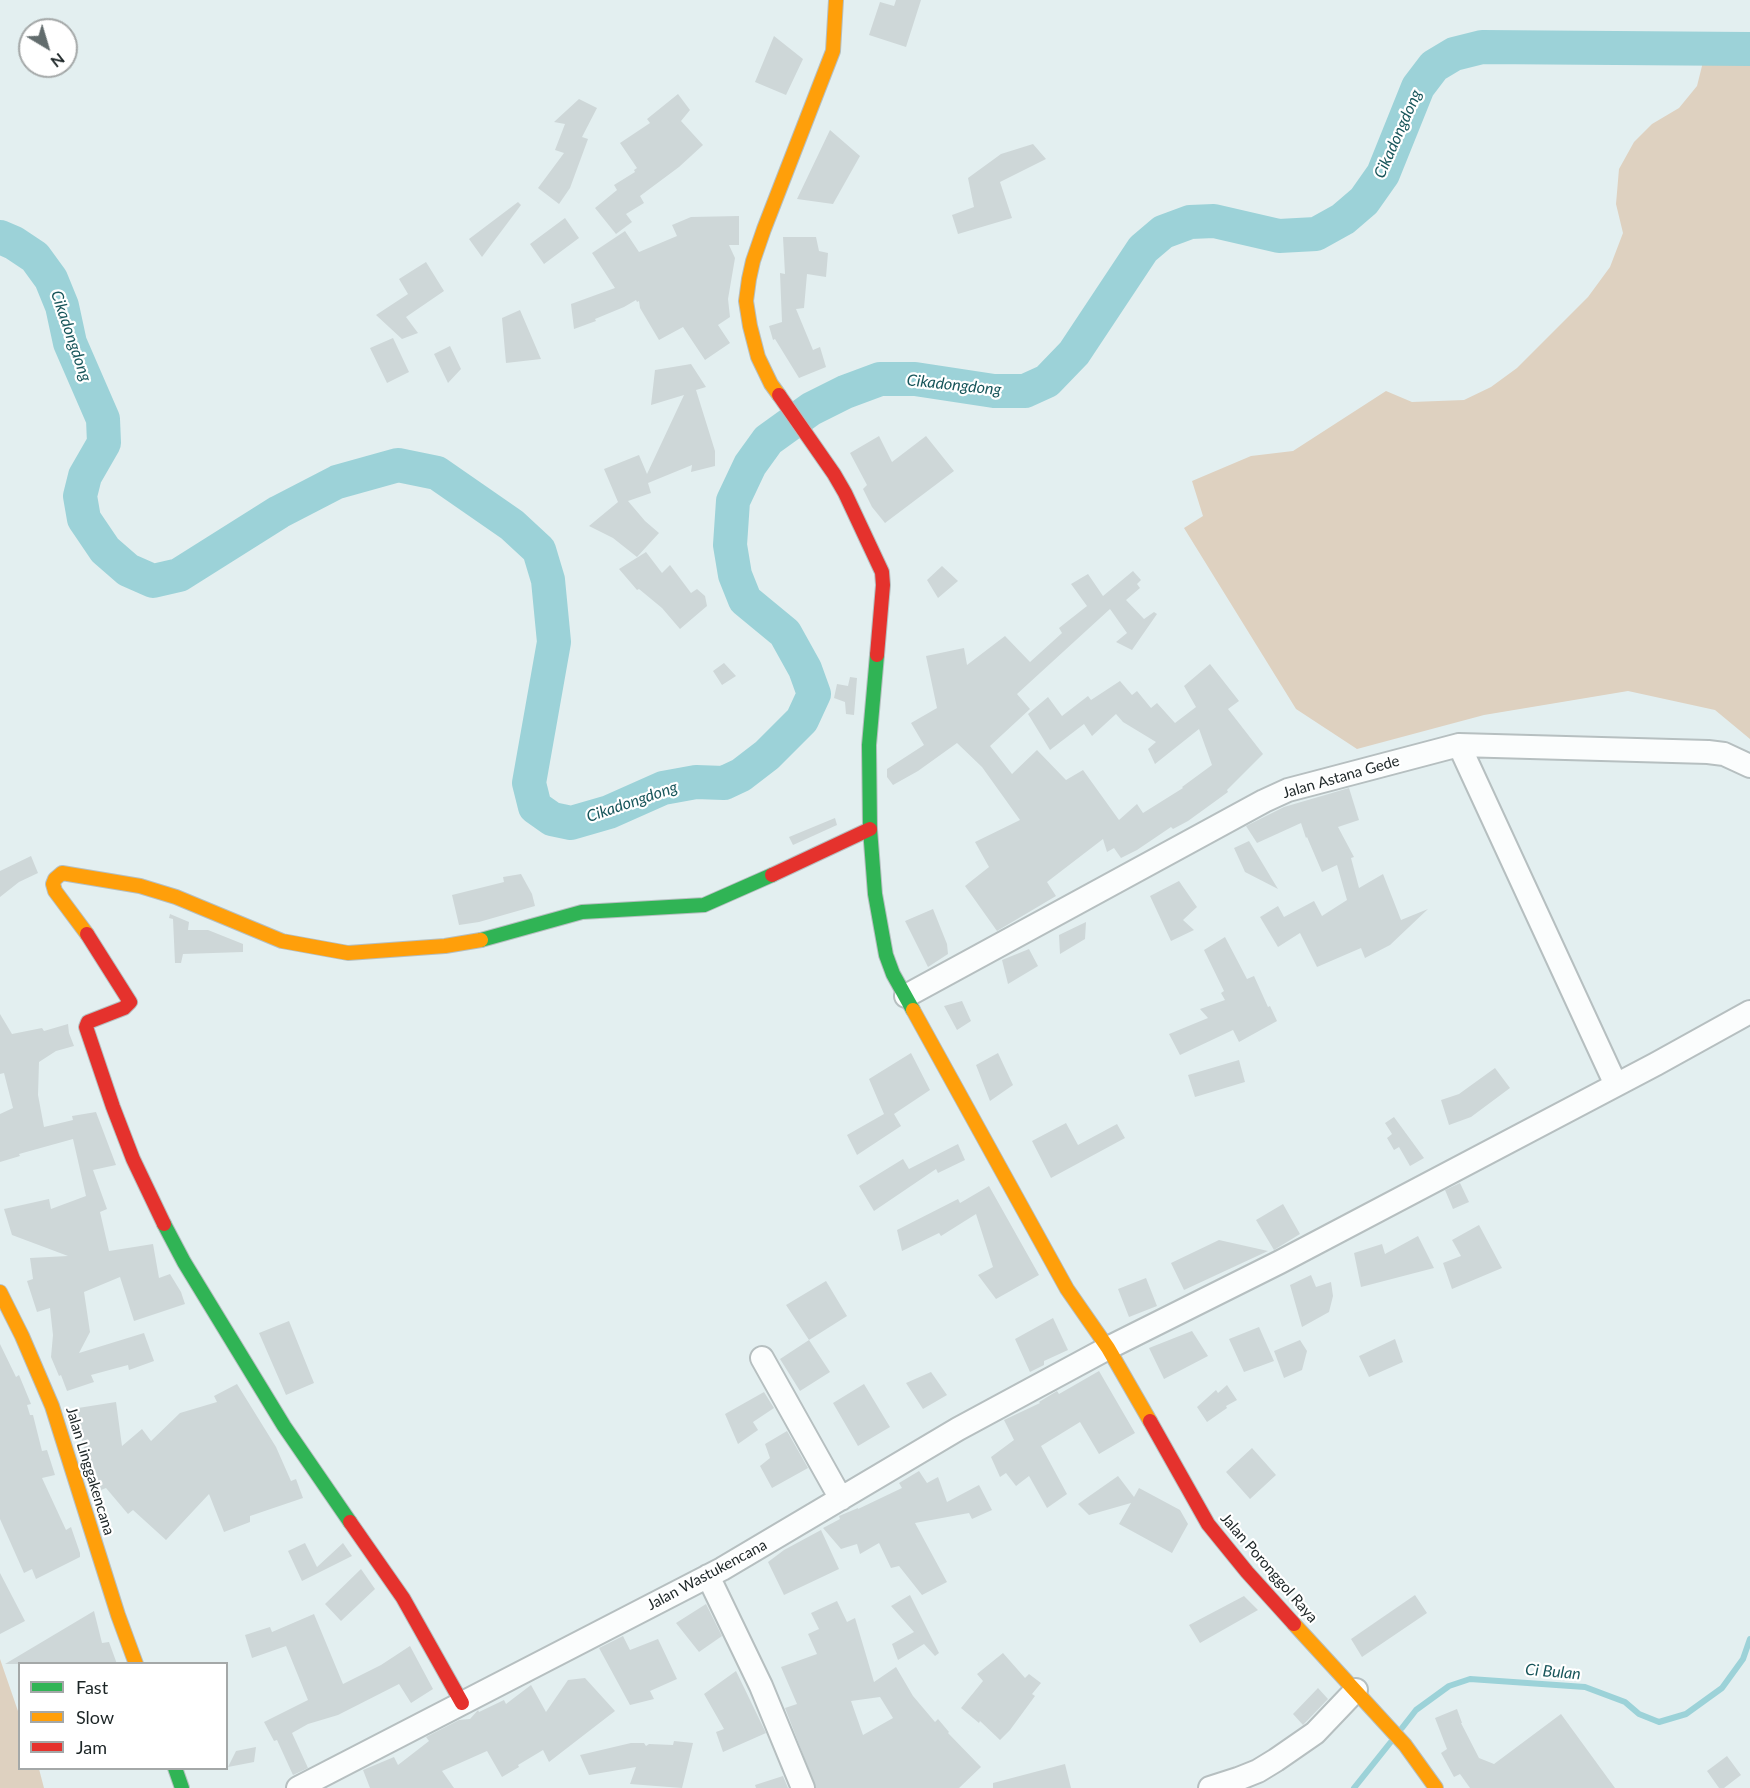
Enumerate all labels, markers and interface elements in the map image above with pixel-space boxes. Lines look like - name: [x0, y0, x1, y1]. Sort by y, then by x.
- north arrow: [18, 18, 78, 78]
- text: N: [47, 50, 69, 72]
- water label: Cikadongdong: [1370, 87, 1426, 181]
- water label: Cikadongdong: [46, 288, 96, 384]
- water label: Cikadongdong: [906, 370, 1002, 400]
- street label: Jalan Astana Gede: [1280, 752, 1402, 802]
- water label: Cikadongdong: [584, 777, 680, 827]
- street label: Jalan Linggakencana: [62, 1405, 118, 1537]
- street label: Jalan Poronggol Raya: [1217, 1510, 1321, 1626]
- street label: Jalan Wastukencana: [644, 1536, 770, 1614]
- water label: Ci Bulan: [1524, 1660, 1582, 1684]
- legend: [18, 1662, 228, 1770]
- text: Fast: [76, 1676, 108, 1698]
- text: Slow: [76, 1706, 114, 1728]
- text: Jam: [76, 1736, 107, 1758]

